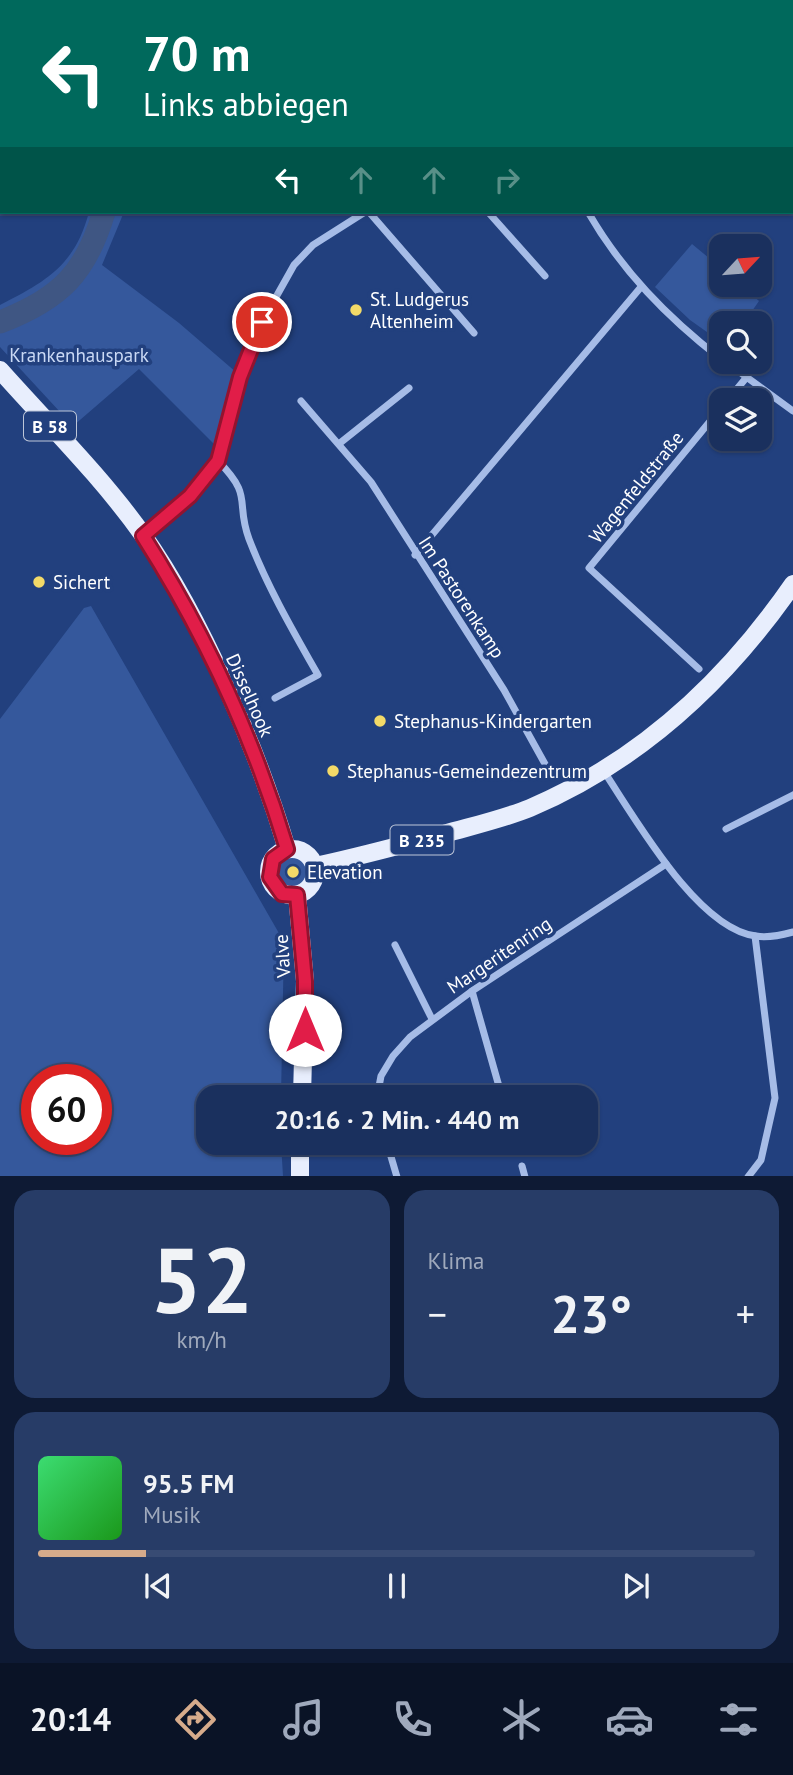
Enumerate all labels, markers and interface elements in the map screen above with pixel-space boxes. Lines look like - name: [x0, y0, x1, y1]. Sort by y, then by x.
- text: 70 m: [143, 21, 250, 85]
- icon: left: [28, 28, 119, 119]
- text: Links abbiegen: [143, 83, 349, 125]
- icon: left: [269, 161, 307, 199]
- icon: ahead: [342, 161, 380, 199]
- icon: ahead: [415, 161, 453, 199]
- icon: right: [488, 161, 526, 199]
- north arrow: [709, 234, 772, 298]
- map controls: [709, 234, 772, 451]
- place label: St. Ludgerus Altenheim: [370, 287, 469, 333]
- pin: [232, 292, 292, 352]
- marker: St. Ludgerus Altenheim: [348, 302, 364, 318]
- icon: arrive: [243, 303, 281, 341]
- button: search: [709, 311, 772, 374]
- park label: Krankenhauspark: [9, 343, 149, 367]
- button: layers: [709, 388, 772, 451]
- road number: B 58: [24, 412, 76, 440]
- street label: Wagenfeldstraße: [584, 426, 688, 548]
- street label: Im Pastorenkamp: [414, 532, 510, 662]
- place label: Sichert: [53, 570, 111, 594]
- marker: Sichert: [31, 574, 47, 590]
- street label: Disselhook: [221, 650, 279, 740]
- place label: Stephanus-Kindergarten: [394, 709, 592, 733]
- marker: Stephanus-Kindergarten: [372, 713, 388, 729]
- place label: Stephanus-Gemeindezentrum: [347, 759, 587, 783]
- marker: Stephanus-Gemeindezentrum: [325, 763, 341, 779]
- road number: B 235: [390, 826, 453, 854]
- place label: Elevation: [307, 860, 383, 884]
- marker: Elevation: [285, 864, 301, 880]
- street label: Margeritenring: [442, 911, 556, 999]
- street label: Valve: [269, 934, 296, 979]
- position arrow: [268, 993, 342, 1067]
- speed limit sign: 60: [21, 1064, 112, 1155]
- text: 20:16 · 2 Min. · 440 m: [274, 1103, 520, 1136]
- text: 52: [150, 1220, 253, 1338]
- text: Klima: [428, 1246, 485, 1275]
- text: 23°: [550, 1280, 632, 1347]
- text: −: [428, 1289, 447, 1338]
- text: +: [736, 1289, 755, 1338]
- text: km/h: [177, 1325, 227, 1354]
- text: 95.5 FM: [143, 1467, 234, 1500]
- text: Musik: [143, 1500, 200, 1529]
- icon: previous: [139, 1567, 177, 1605]
- icon: pause: [378, 1567, 416, 1605]
- icon: next: [617, 1567, 655, 1605]
- icon: directions: [171, 1695, 220, 1744]
- icon: music: [279, 1695, 328, 1744]
- icon: phone: [388, 1695, 437, 1744]
- icon: climate: [497, 1695, 546, 1744]
- icon: car: [605, 1695, 654, 1744]
- icon: filters: [714, 1695, 763, 1744]
- text: 20:14: [30, 1698, 111, 1740]

